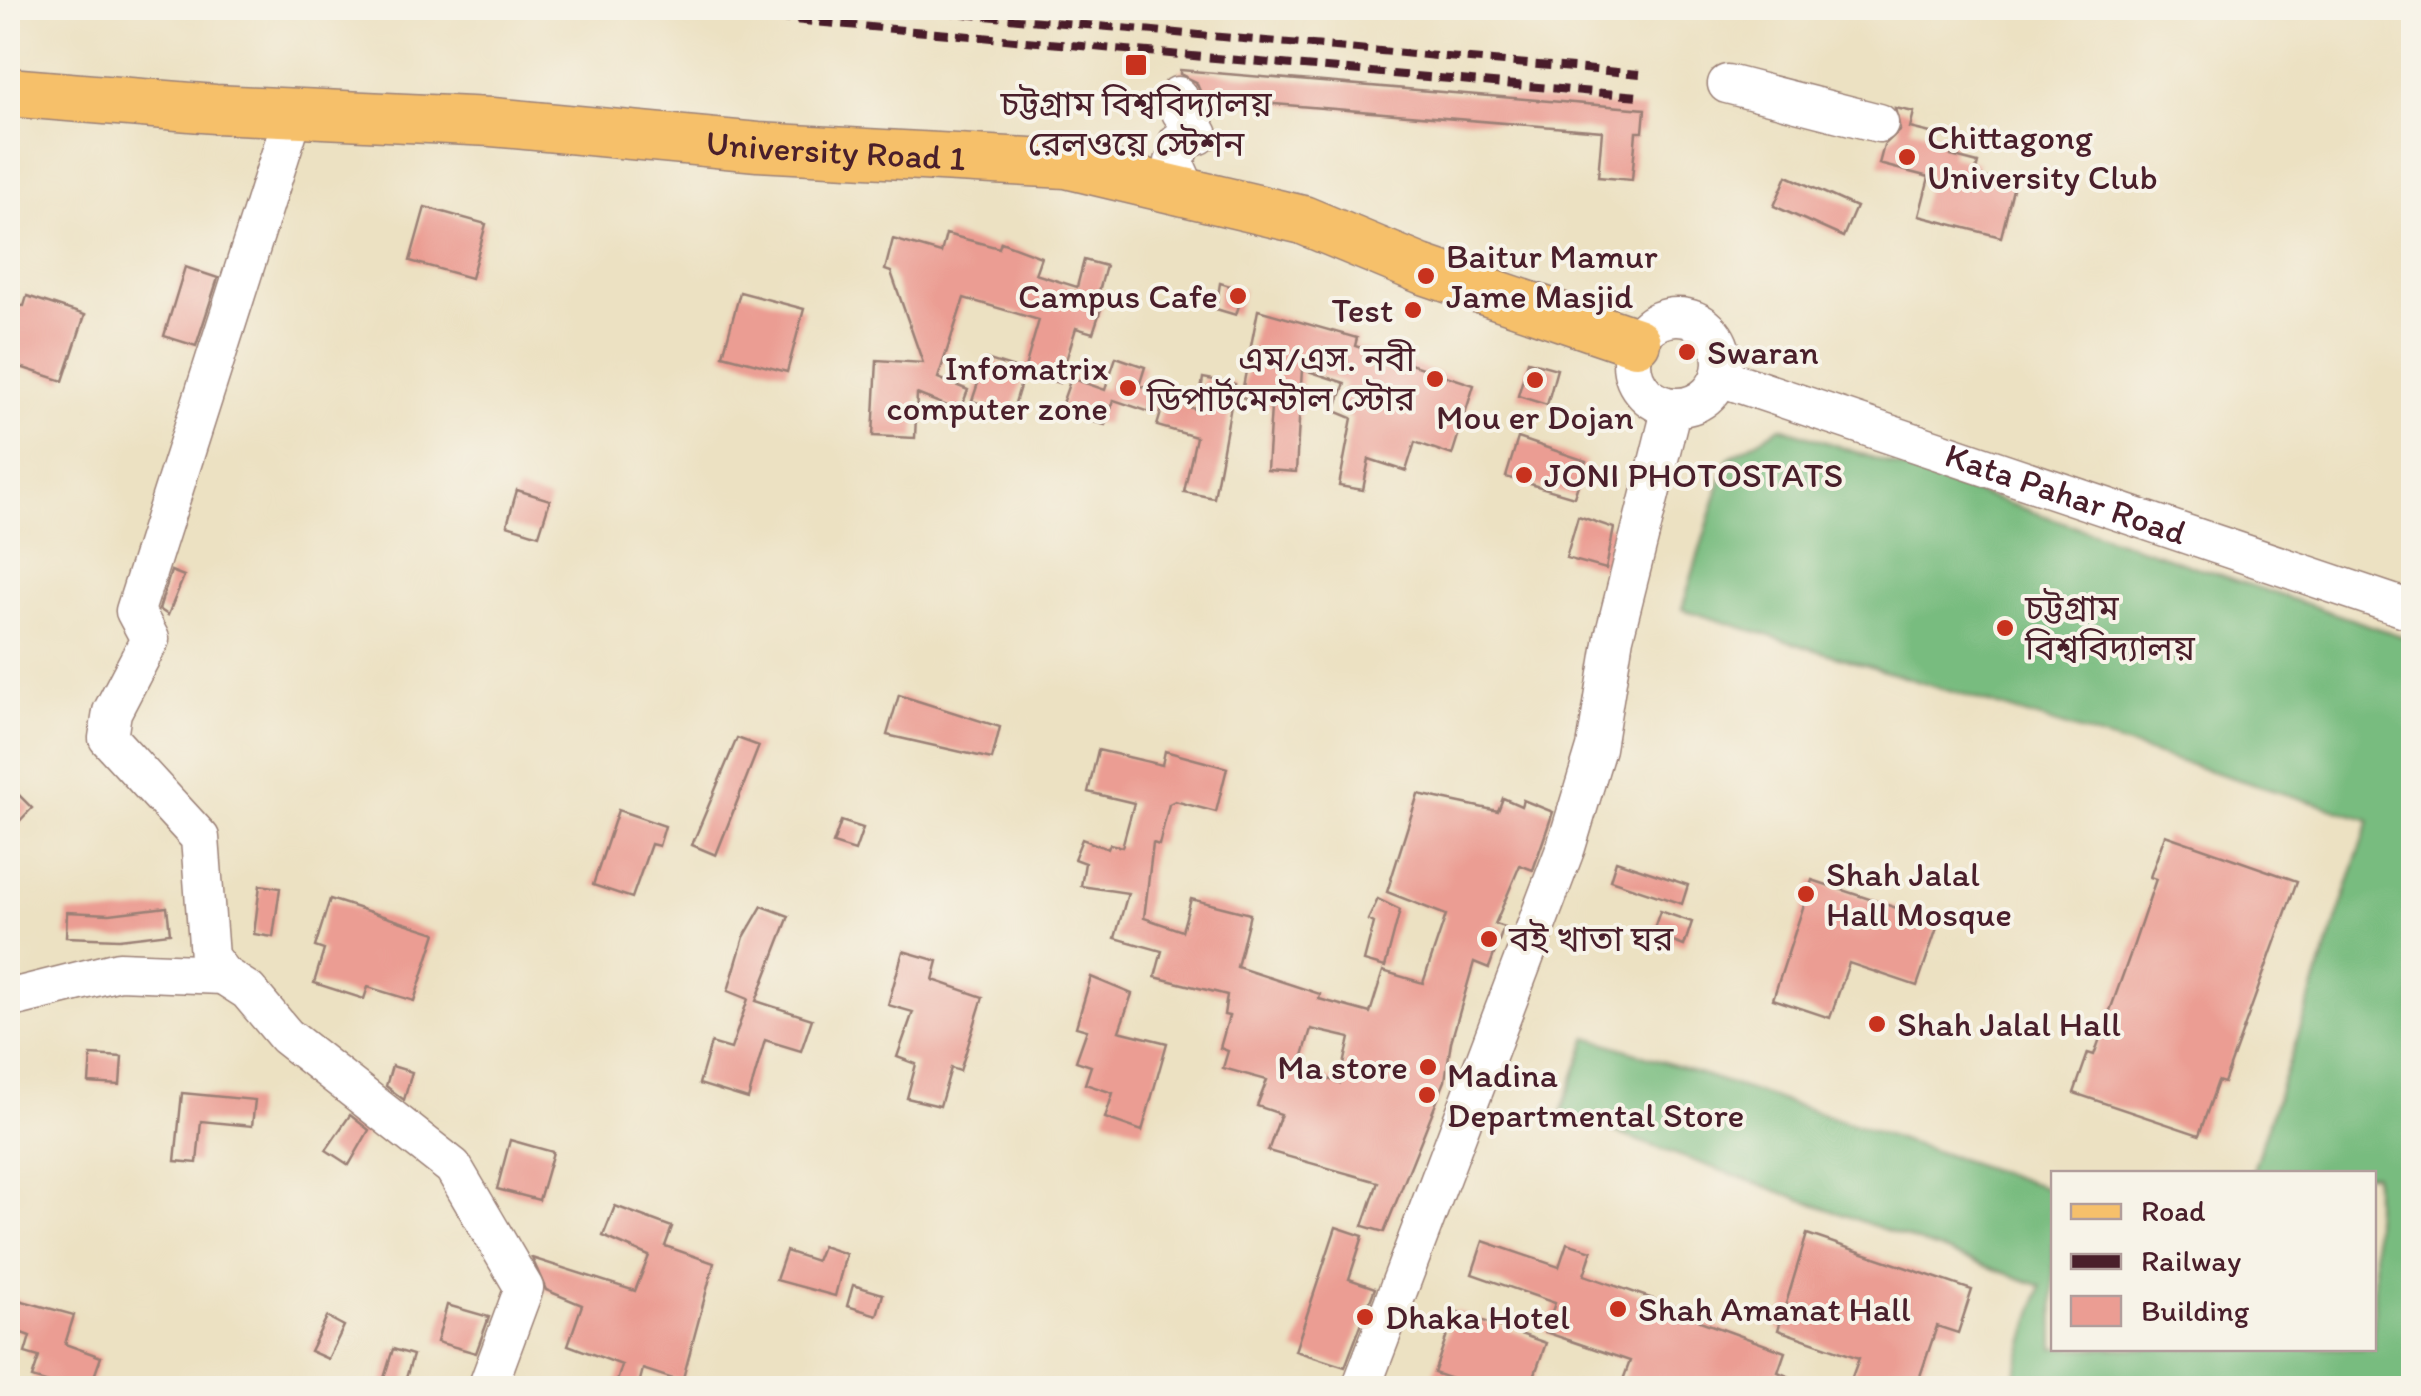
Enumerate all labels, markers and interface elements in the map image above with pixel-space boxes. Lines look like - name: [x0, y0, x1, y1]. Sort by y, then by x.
- marker: চট্টগ্রাম বিশ্ববিদ্যালয় রেলওয়ে স্টেশন: [1123, 52, 1149, 78]
- place label: চট্টগ্রাম বিশ্ববিদ্যালয় রেলওয়ে স্টেশন: [999, 83, 1273, 165]
- place label: Chittagong University Club: [1927, 116, 2158, 198]
- street label: University Road 1: [704, 121, 967, 179]
- marker: Chittagong University Club: [1896, 146, 1918, 168]
- place label: Baitur Mamur Jame Masjid: [1446, 235, 1658, 317]
- marker: Baitur Mamur Jame Masjid: [1415, 265, 1437, 287]
- place label: Campus Cafe: [1018, 275, 1218, 317]
- marker: Campus Cafe: [1227, 285, 1249, 307]
- place label: Test: [1331, 289, 1393, 331]
- marker: Test: [1402, 299, 1424, 321]
- place label: Swaran: [1707, 331, 1819, 373]
- place label: এম/এস. নবী ডিপার্টমেন্টাল স্টোর: [1146, 338, 1416, 420]
- marker: Swaran: [1676, 341, 1698, 363]
- place label: Infomatrix computer zone: [886, 347, 1109, 429]
- marker: এম/এস. নবী ডিপার্টমেন্টাল স্টোর: [1424, 368, 1446, 390]
- marker: Mou er Dojan: [1524, 369, 1546, 391]
- marker: Infomatrix computer zone: [1117, 377, 1139, 399]
- place label: Mou er Dojan: [1436, 396, 1634, 438]
- street label: Kata Pahar Road: [1940, 434, 2192, 554]
- place label: JONI PHOTOSTATS: [1544, 454, 1843, 496]
- marker: JONI PHOTOSTATS: [1513, 464, 1535, 486]
- place label: চট্টগ্রাম বিশ্ববিদ্যালয়: [2024, 587, 2196, 669]
- marker: চট্টগ্রাম বিশ্ববিদ্যালয়: [1994, 617, 2016, 639]
- place label: Shah Jalal Hall Mosque: [1826, 853, 2012, 935]
- marker: Shah Jalal Hall Mosque: [1795, 883, 1817, 905]
- place label: বই খাতা ঘর: [1508, 918, 1675, 960]
- marker: বই খাতা ঘর: [1478, 928, 1500, 950]
- place label: Shah Jalal Hall: [1897, 1003, 2121, 1045]
- marker: Shah Jalal Hall: [1866, 1013, 1888, 1035]
- place label: Ma store: [1277, 1046, 1408, 1088]
- place label: Madina Departmental Store: [1447, 1054, 1744, 1136]
- marker: Ma store: [1417, 1056, 1439, 1078]
- marker: Madina Departmental Store: [1416, 1084, 1438, 1106]
- legend: [2051, 1171, 2376, 1351]
- text: Road: [2141, 1192, 2206, 1229]
- text: Railway: [2141, 1242, 2241, 1279]
- place label: Shah Amanat Hall: [1638, 1288, 1911, 1330]
- text: Building: [2141, 1292, 2250, 1329]
- place label: Dhaka Hotel: [1385, 1296, 1570, 1338]
- marker: Shah Amanat Hall: [1607, 1298, 1629, 1320]
- marker: Dhaka Hotel: [1354, 1306, 1376, 1328]

